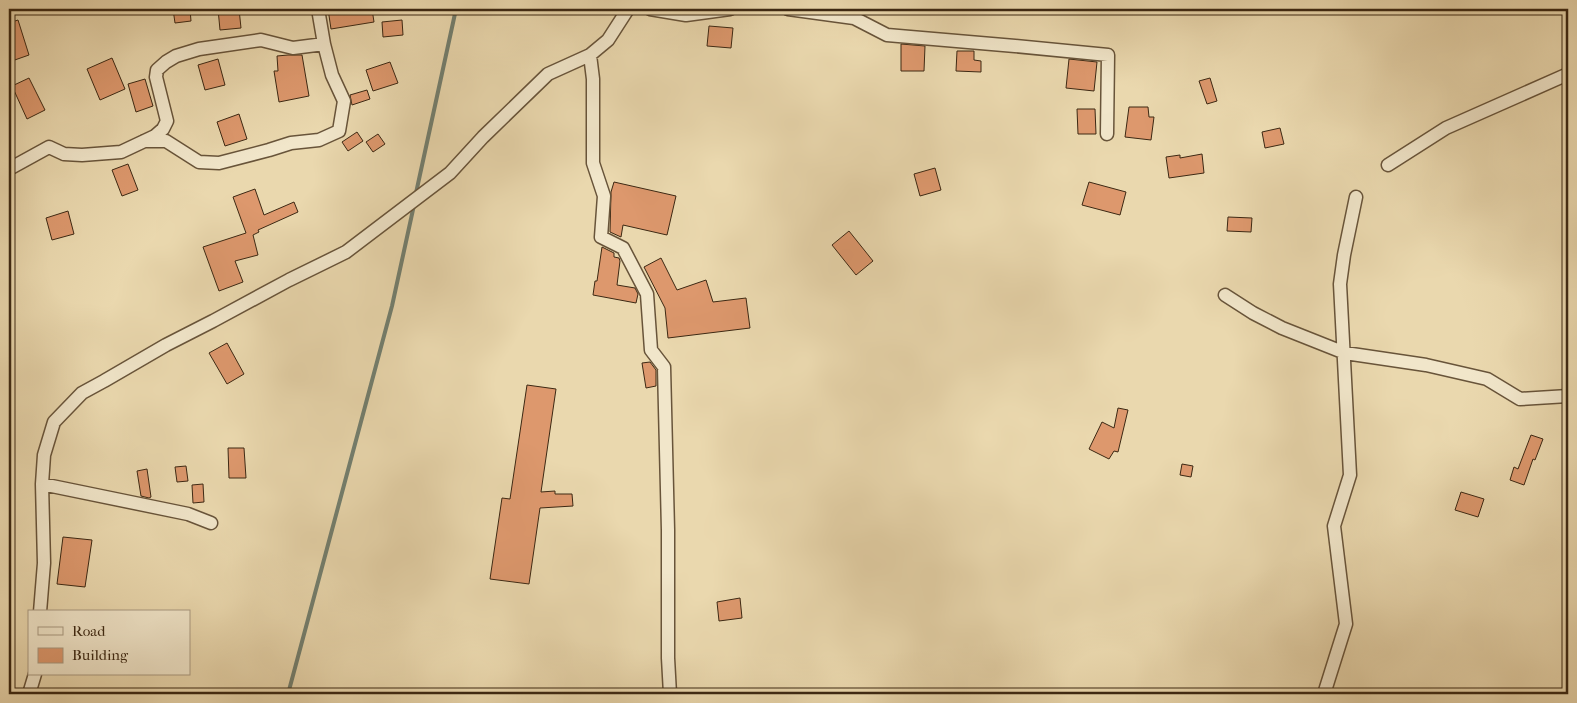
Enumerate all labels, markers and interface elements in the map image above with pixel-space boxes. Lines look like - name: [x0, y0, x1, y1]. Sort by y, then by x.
- legend: [28, 610, 190, 676]
- text: Road: [72, 622, 106, 640]
- text: Building: [72, 646, 129, 664]

